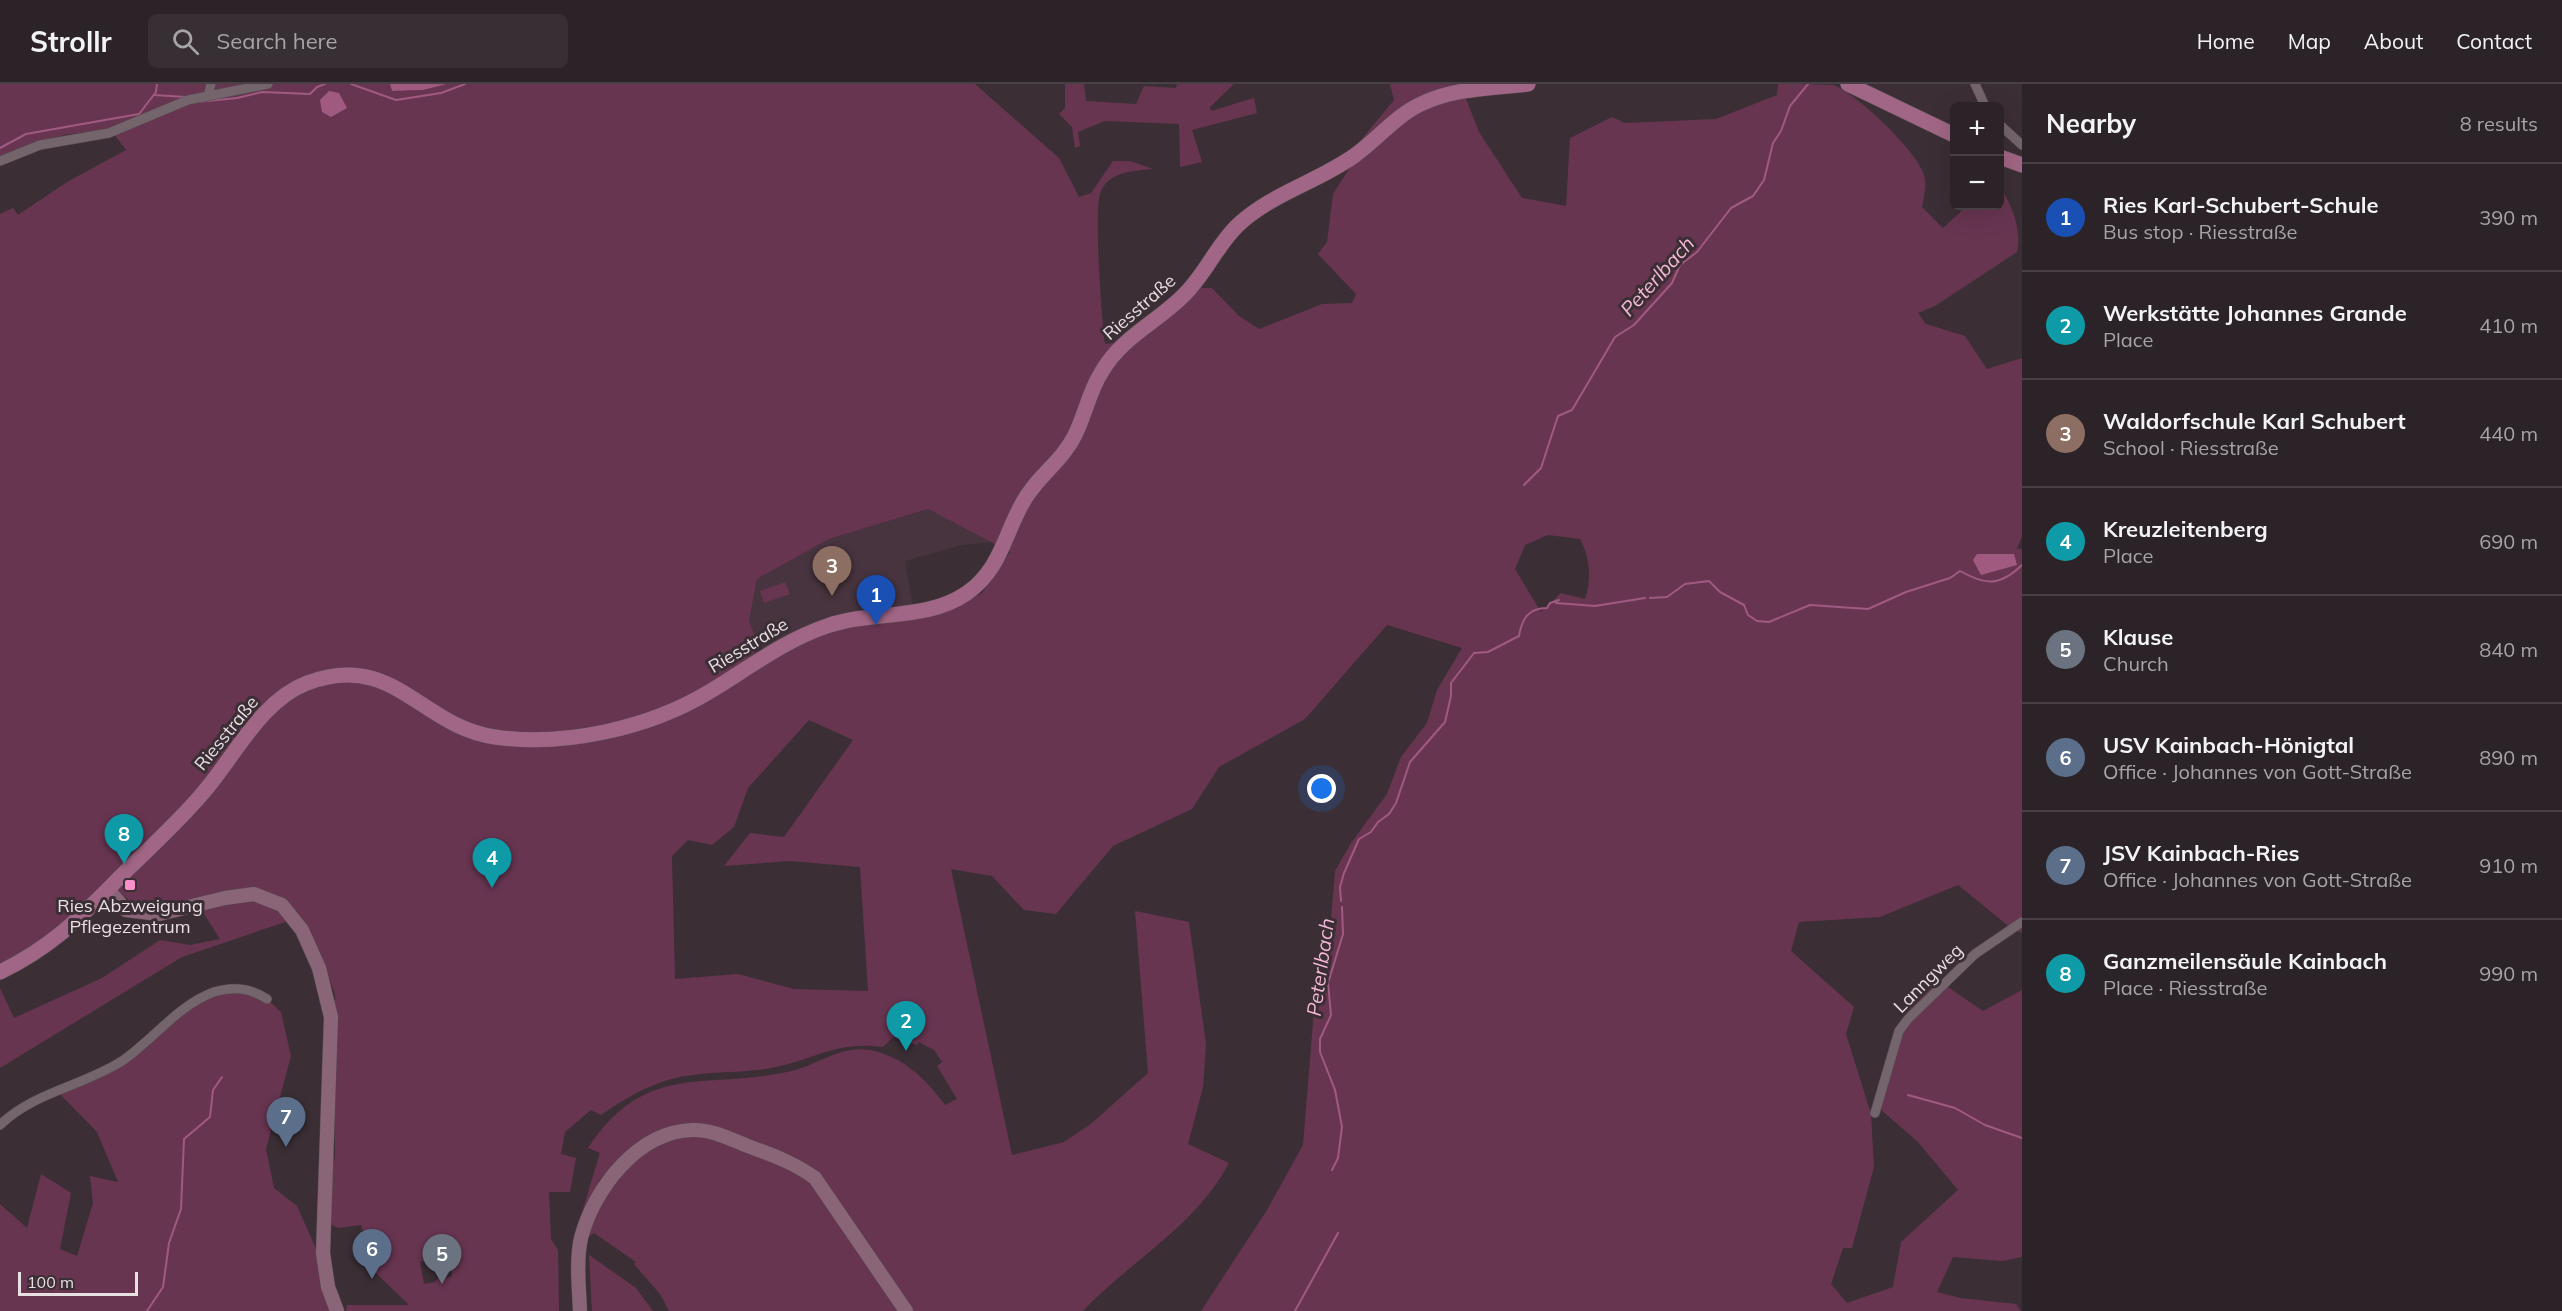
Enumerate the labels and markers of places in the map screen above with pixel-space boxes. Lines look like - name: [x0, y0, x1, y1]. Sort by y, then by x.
- pin: 3: [812, 546, 852, 596]
- pin: 1: [856, 576, 896, 625]
- pin: 8: [104, 814, 144, 864]
- pin: 4: [472, 838, 512, 888]
- marker: Ries Abzweigung Pflegezentrum: [123, 878, 137, 892]
- place label: Ries Abzweigung Pflegezentrum: [57, 894, 203, 938]
- pin: 2: [886, 1002, 926, 1051]
- pin: 7: [266, 1098, 306, 1147]
- pin: 6: [352, 1230, 392, 1279]
- pin: 5: [422, 1234, 462, 1284]

